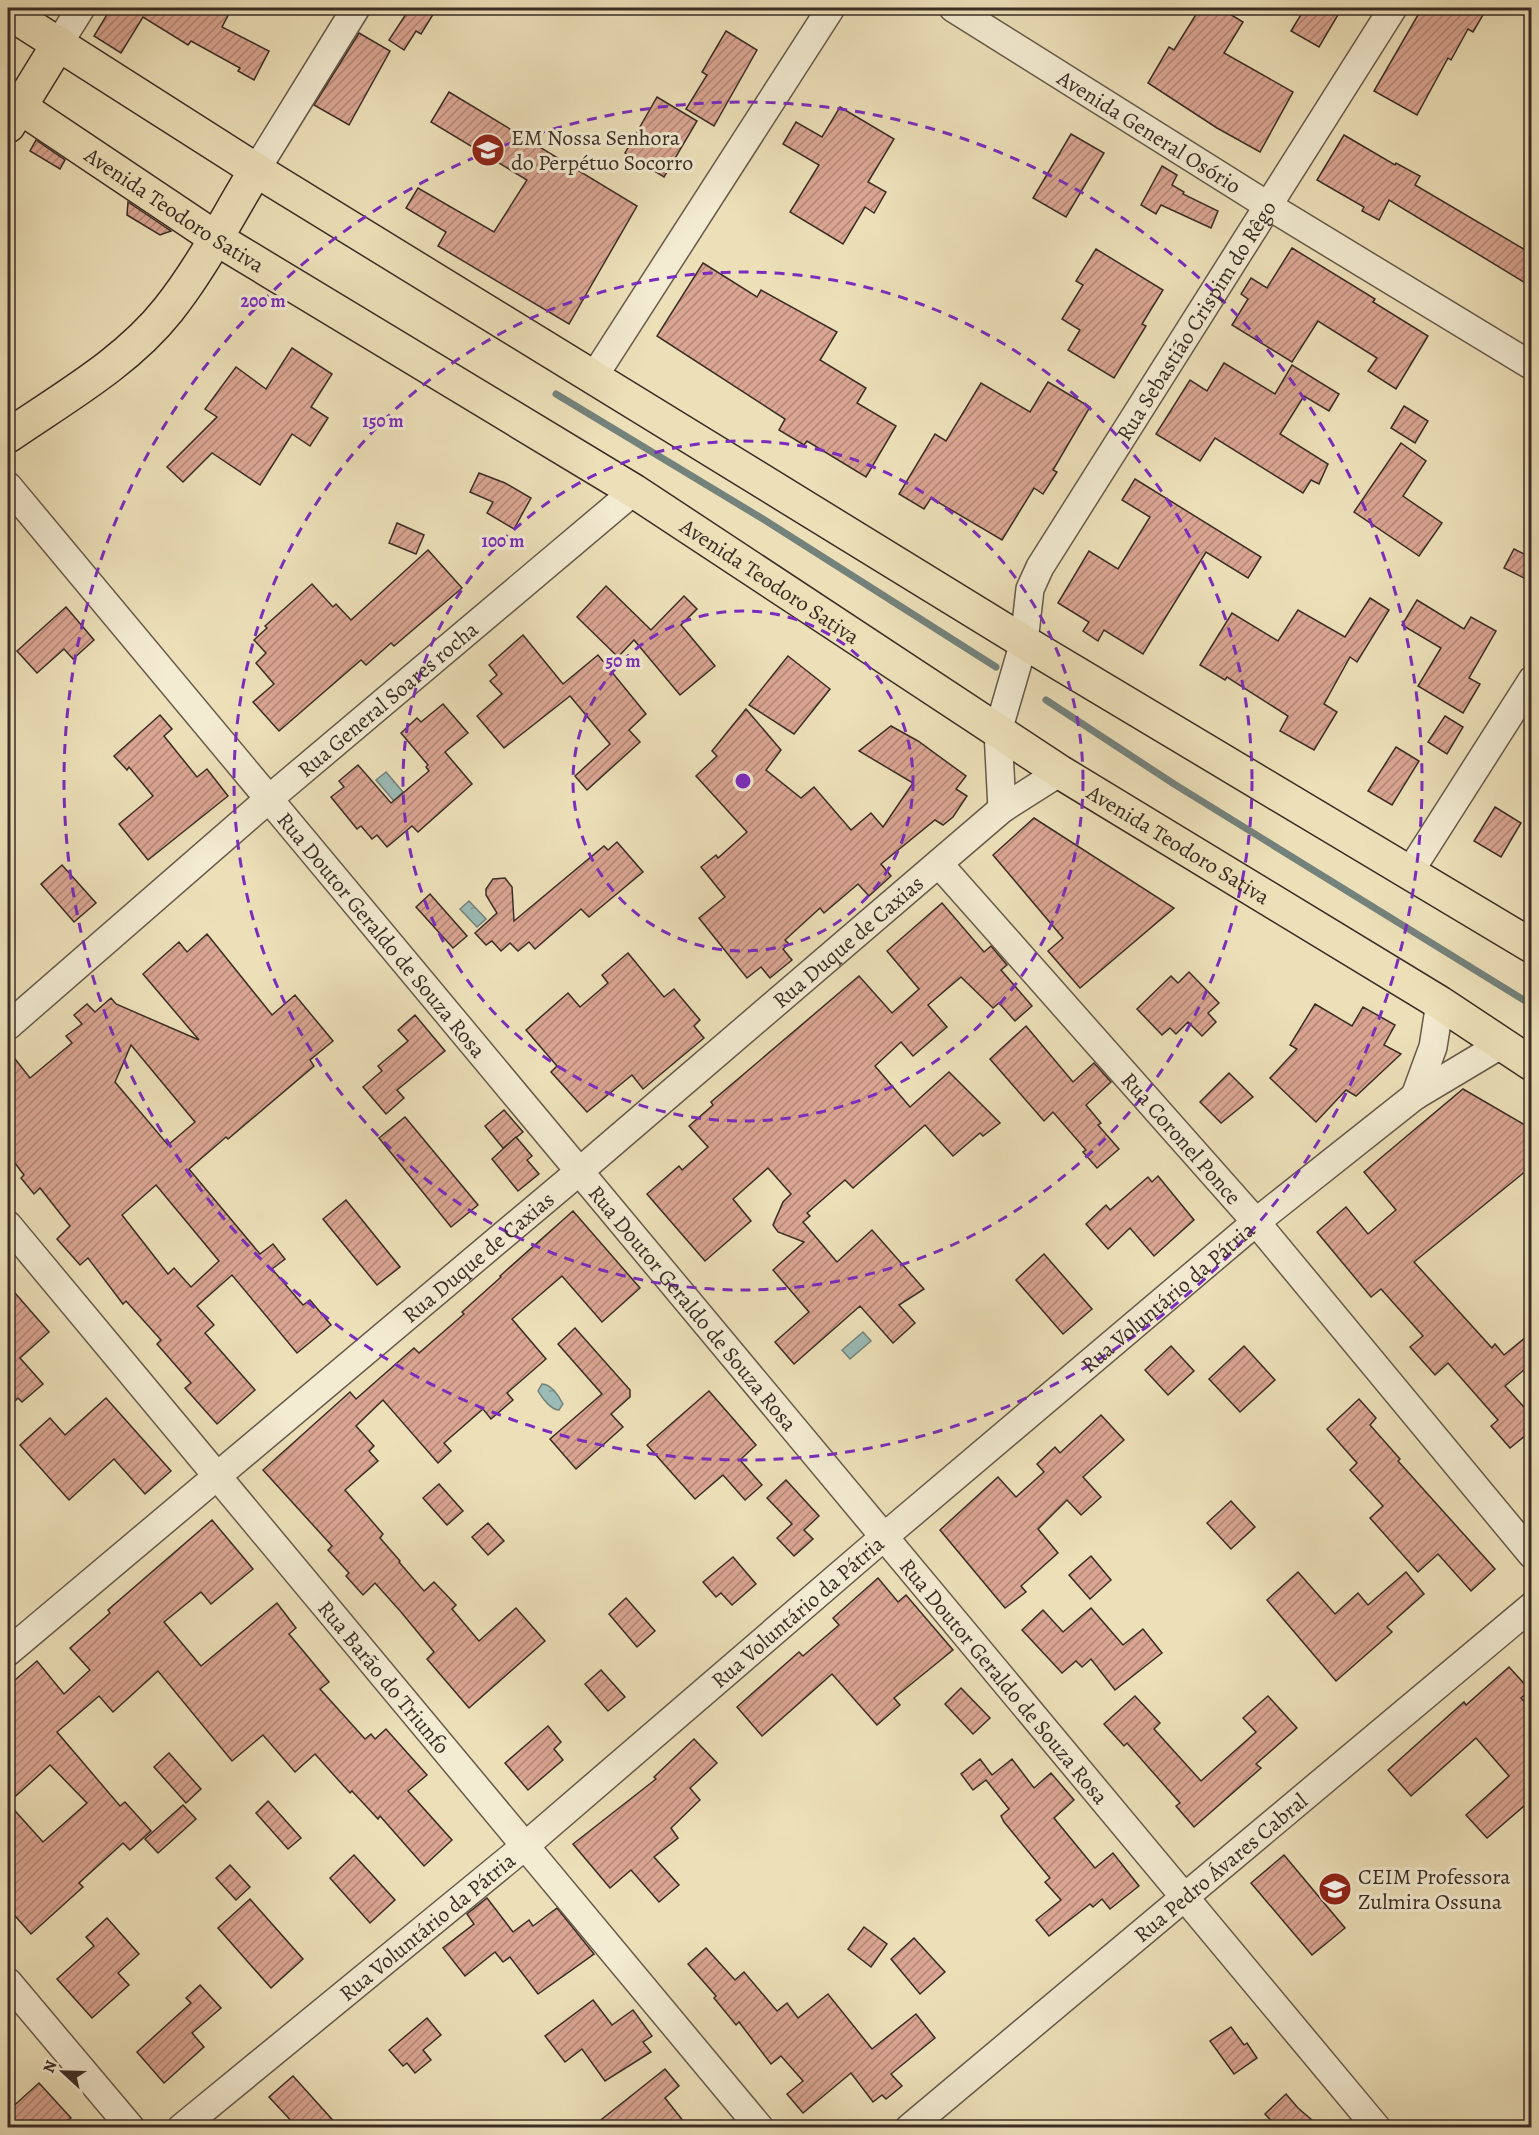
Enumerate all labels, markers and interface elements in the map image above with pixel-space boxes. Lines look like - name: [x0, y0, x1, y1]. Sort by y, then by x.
- street label: Avenida General Osório: [1051, 63, 1247, 201]
- place label: EM Nossa Senhora do Perpétuo Socorro: [511, 123, 693, 178]
- school or university icon: EM Nossa Senhora do Perpétuo Socorro: [470, 132, 506, 168]
- street label: Avenida Teodoro Sativa: [78, 140, 270, 280]
- street label: Rua Sebastião Crispim do Rêgo: [1109, 195, 1284, 447]
- text: 200 m: [240, 289, 286, 313]
- text: 150 m: [362, 409, 404, 433]
- street label: Avenida Teodoro Sativa: [673, 511, 866, 652]
- text: 100 m: [482, 529, 524, 553]
- street label: Rua General Soares rocha: [291, 614, 485, 785]
- text: 50 m: [606, 649, 640, 673]
- centre of rings: [733, 771, 753, 791]
- street label: Avenida Teodoro Sativa: [1080, 777, 1276, 912]
- street label: Rua Doutor Geraldo de Souza Rosa: [270, 806, 493, 1065]
- street label: Rua Duque de Caxias: [766, 869, 930, 1015]
- street label: Rua Coronel Ponce: [1114, 1066, 1248, 1211]
- street label: Rua Doutor Geraldo de Souza Rosa: [581, 1179, 804, 1438]
- street label: Rua Duque de Caxias: [396, 1185, 561, 1330]
- street label: Rua Voluntário da Pátria: [1075, 1215, 1262, 1380]
- street label: Rua Voluntário da Pátria: [705, 1529, 891, 1695]
- street label: Rua Doutor Geraldo de Souza Rosa: [892, 1552, 1115, 1812]
- street label: Rua Barão do Triunfo: [311, 1594, 456, 1761]
- street label: Rua Pedro Ávares Cabral: [1128, 1786, 1314, 1950]
- street label: Rua Voluntário da Pátria: [333, 1846, 523, 2008]
- place label: CEIM Professora Zulmira Ossuna: [1358, 1862, 1511, 1917]
- school or university icon: CEIM Professora Zulmira Ossuna: [1317, 1871, 1353, 1907]
- north arrow: [33, 2042, 93, 2102]
- text: N: [38, 2057, 63, 2076]

